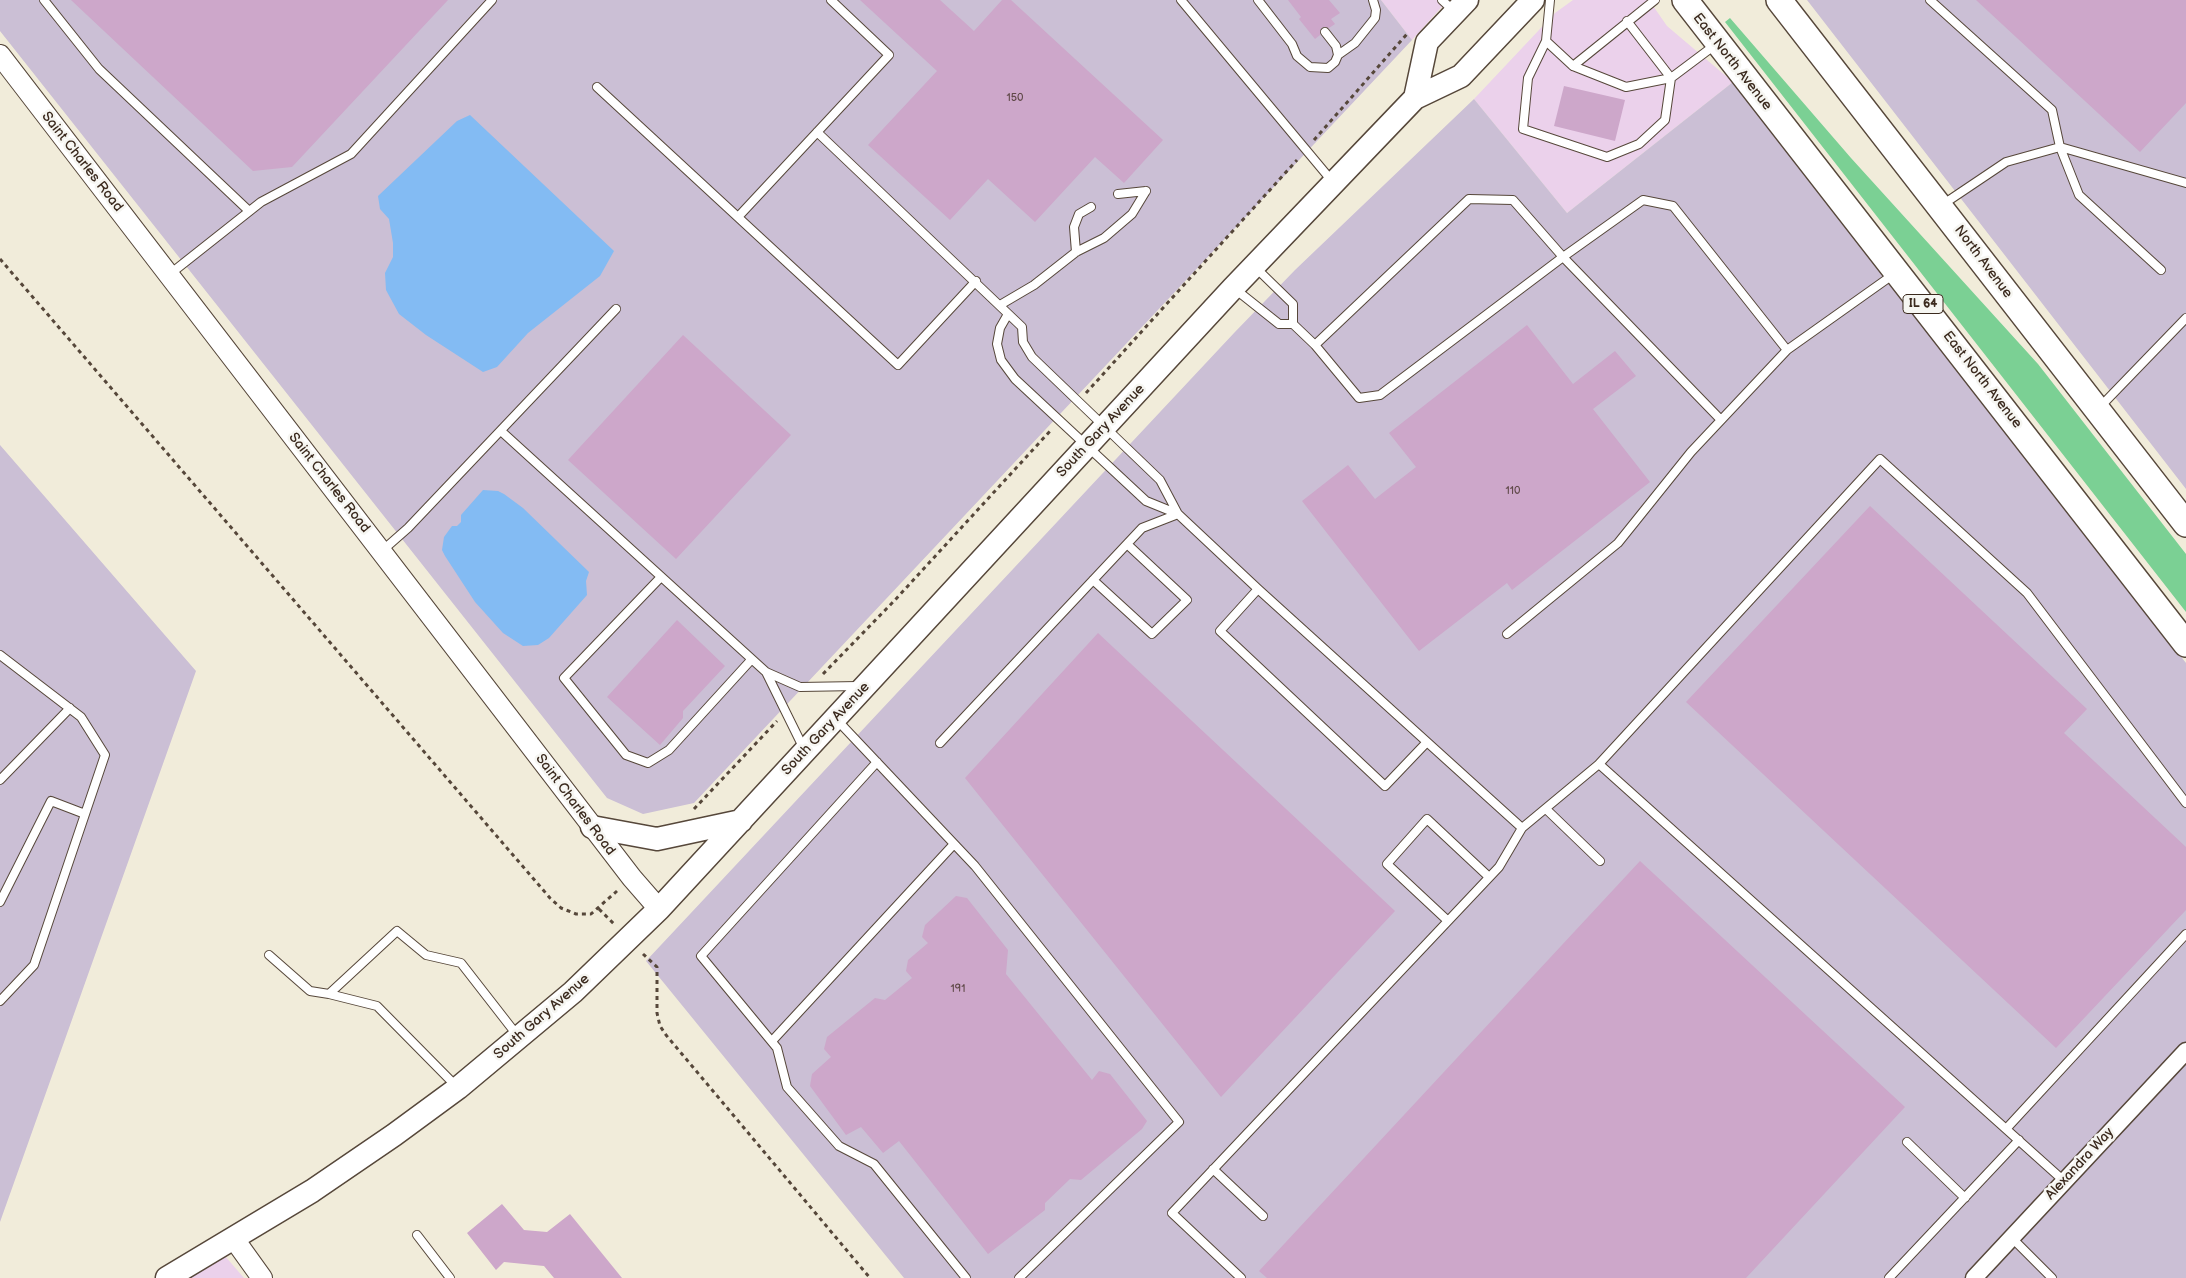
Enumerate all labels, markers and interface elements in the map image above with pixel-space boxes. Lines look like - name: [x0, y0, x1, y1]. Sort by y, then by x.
- street label: East North Avenue: [1689, 10, 1775, 114]
- house number: 150: [1006, 91, 1024, 105]
- street label: Saint Charles Road: [38, 109, 126, 215]
- street label: North Avenue: [1950, 222, 2016, 302]
- road number: IL 64: [1903, 294, 1943, 314]
- street label: East North Avenue: [1939, 328, 2025, 432]
- street label: South Gary Avenue: [1054, 381, 1148, 481]
- street label: Saint Charles Road: [285, 430, 373, 536]
- house number: 110: [1506, 484, 1520, 498]
- street label: South Gary Avenue: [779, 679, 873, 779]
- street label: Saint Charles Road: [532, 751, 618, 859]
- street label: South Gary Avenue: [491, 971, 593, 1063]
- house number: 191: [951, 982, 965, 996]
- street label: Alexandra Way: [2042, 1125, 2118, 1203]

